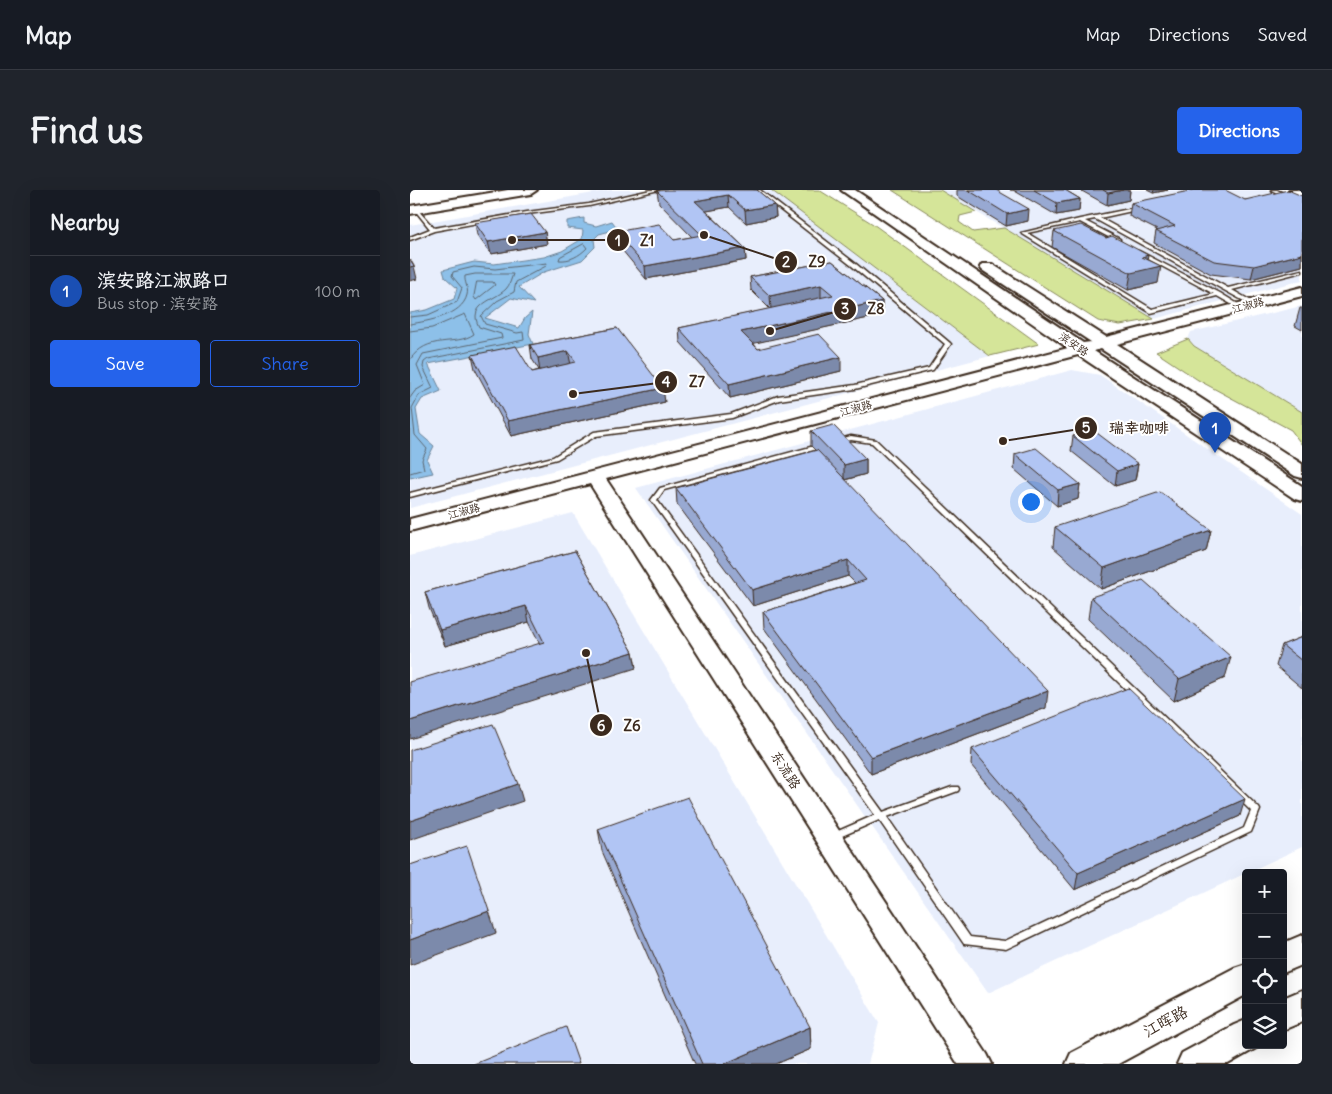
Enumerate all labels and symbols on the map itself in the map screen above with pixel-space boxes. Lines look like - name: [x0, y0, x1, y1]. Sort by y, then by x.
- callout: Z1: [605, 225, 664, 255]
- text: 1: [615, 231, 621, 250]
- text: Z1: [640, 231, 654, 250]
- callout: Z9: [774, 247, 836, 277]
- text: 2: [782, 252, 790, 271]
- text: Z9: [808, 252, 826, 271]
- callout: Z8: [832, 294, 895, 324]
- street label: 江淑路: [1230, 294, 1266, 316]
- text: 3: [841, 299, 849, 318]
- text: Z8: [867, 299, 885, 318]
- street label: 滨安路: [1056, 329, 1092, 359]
- callout: Z7: [654, 367, 715, 397]
- text: 4: [662, 372, 671, 391]
- text: Z7: [689, 372, 706, 391]
- street label: 江淑路: [838, 397, 874, 419]
- pin: 1: [1199, 412, 1231, 453]
- callout: 瑞幸咖啡: [1074, 413, 1179, 443]
- text: 5: [1082, 418, 1091, 437]
- text: 瑞幸咖啡: [1109, 418, 1169, 437]
- your location: [1018, 489, 1044, 515]
- street label: 江淑路: [446, 500, 482, 522]
- callout: Z6: [589, 710, 651, 740]
- text: 6: [597, 716, 606, 735]
- text: Z6: [623, 716, 641, 735]
- street label: 东流路: [767, 747, 805, 793]
- street label: 江晖路: [1139, 1001, 1191, 1041]

